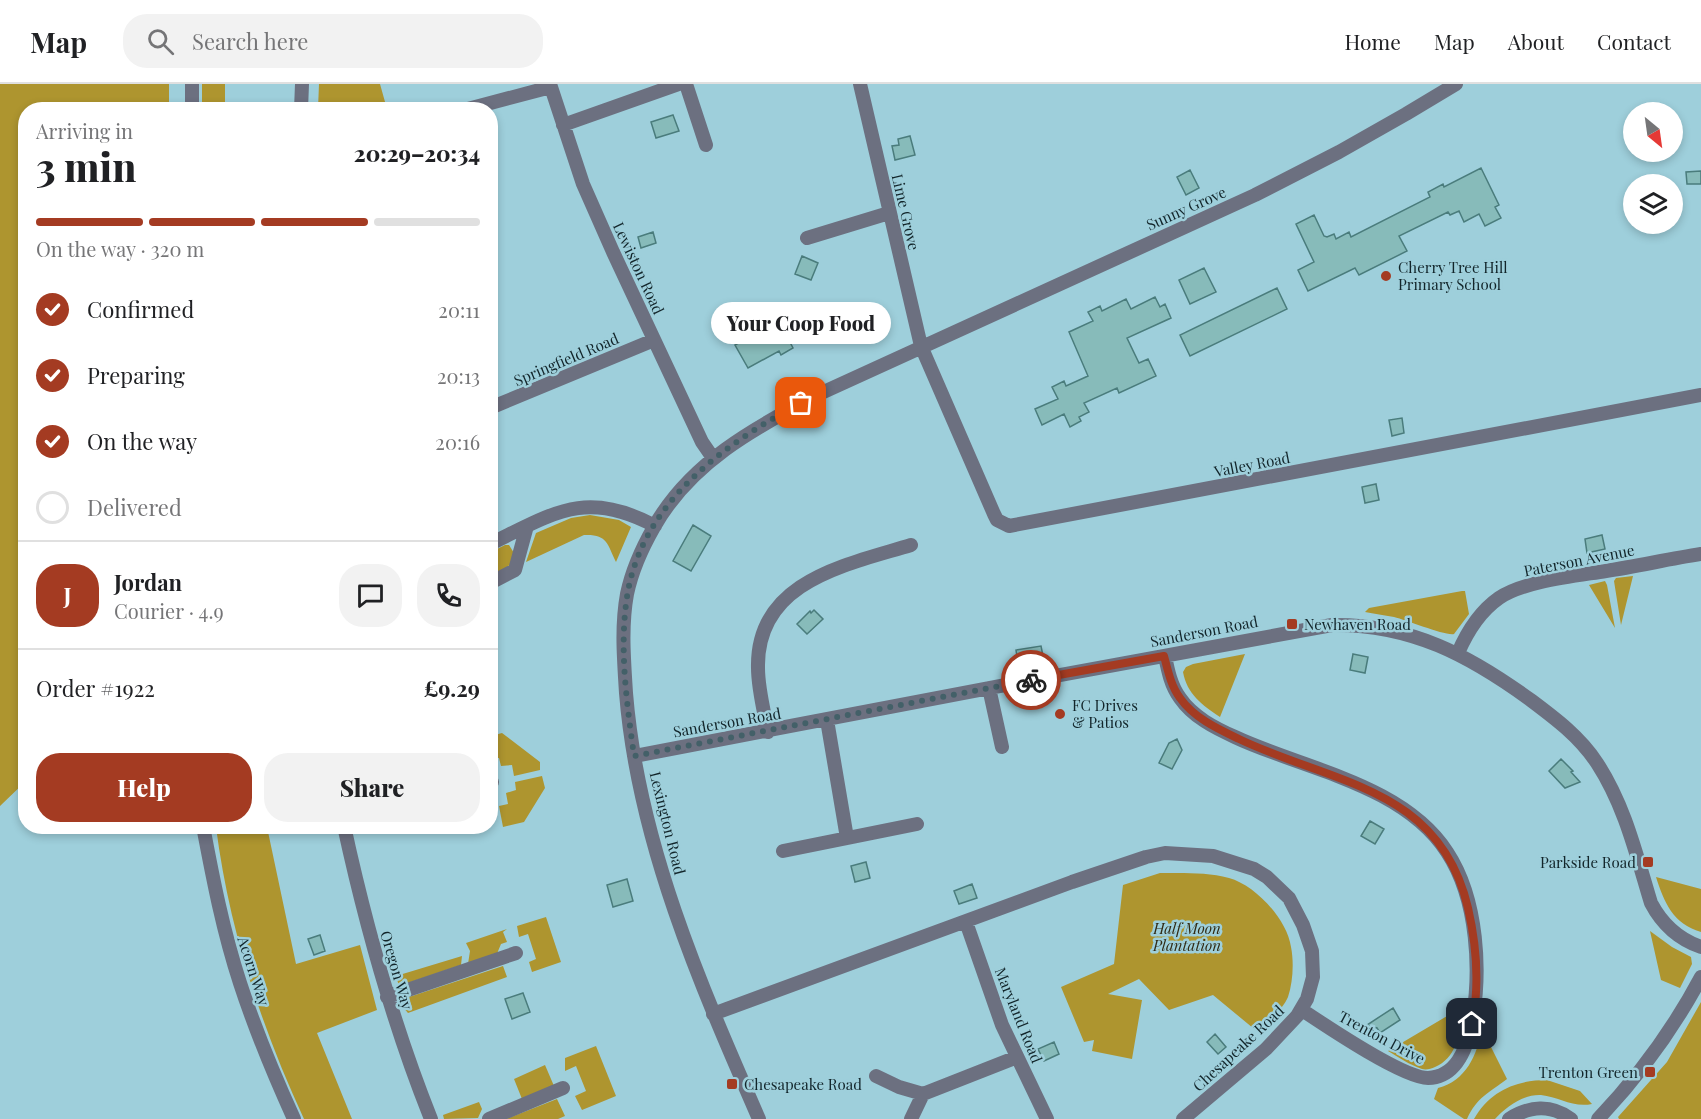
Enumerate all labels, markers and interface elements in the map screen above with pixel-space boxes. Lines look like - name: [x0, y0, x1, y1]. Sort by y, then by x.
- search box: [123, 14, 543, 68]
- text: Map: [30, 23, 87, 60]
- icon: search: [144, 25, 177, 58]
- text: Search here: [192, 26, 308, 56]
- text: Home: [1345, 27, 1401, 55]
- text: Map: [1434, 27, 1475, 55]
- text: About: [1508, 27, 1564, 55]
- text: Contact: [1597, 27, 1671, 55]
- north arrow: [1623, 102, 1683, 162]
- map controls: [1623, 102, 1683, 234]
- text: Arriving in: [36, 117, 133, 144]
- text: 20:29–20:34: [354, 138, 480, 168]
- text: 3 min: [36, 140, 136, 192]
- street label: Lime Grove: [888, 172, 924, 252]
- button: layers: [1623, 174, 1683, 234]
- street label: Sunny Grove: [1143, 182, 1229, 234]
- street label: Lewiston Road: [609, 219, 669, 317]
- text: On the way · 320 m: [36, 235, 204, 262]
- place label: Cherry Tree Hill Primary School: [1398, 257, 1508, 294]
- marker: Cherry Tree Hill Primary School: [1379, 269, 1393, 283]
- icon: check: [36, 293, 69, 326]
- text: Confirmed: [87, 294, 194, 324]
- text: 20:11: [438, 296, 480, 323]
- callout: Your Coop Food: [711, 301, 891, 343]
- text: Your Coop Food: [727, 309, 875, 336]
- street label: Springfield Road: [510, 328, 622, 390]
- icon: check: [36, 359, 69, 392]
- text: Preparing: [87, 360, 185, 390]
- text: 20:13: [437, 362, 480, 389]
- pin: [775, 377, 826, 428]
- icon: bag: [784, 386, 817, 419]
- icon: check: [36, 425, 69, 458]
- text: On the way: [87, 426, 197, 456]
- text: 20:16: [435, 428, 480, 455]
- street label: Valley Road: [1211, 447, 1292, 481]
- text: Delivered: [87, 492, 182, 522]
- street label: Paterson Avenue: [1522, 539, 1636, 581]
- button: chat: [339, 564, 402, 627]
- button: phone: [417, 564, 480, 627]
- text: Jordan: [114, 567, 182, 597]
- text: J: [63, 580, 72, 610]
- text: Courier · 4.9: [114, 597, 224, 624]
- street label: Sanderson Road: [1148, 611, 1260, 651]
- place label: Newhaven Road: [1304, 614, 1411, 634]
- marker: Newhaven Road: [1285, 617, 1299, 631]
- courier: [1001, 650, 1061, 710]
- icon: bike: [1015, 664, 1048, 697]
- text: Order #1922: [36, 673, 155, 703]
- text: £9.29: [424, 673, 480, 703]
- place label: FC Drives & Patios: [1072, 695, 1138, 732]
- street label: Sanderson Road: [671, 703, 783, 741]
- marker: FC Drives & Patios: [1053, 707, 1067, 721]
- button: Help: [36, 753, 252, 822]
- button: Share: [264, 753, 480, 822]
- street label: Lexington Road: [646, 769, 691, 877]
- place label: Parkside Road: [1540, 852, 1636, 872]
- marker: Parkside Road: [1641, 855, 1655, 869]
- park label: Half Moon Plantation: [1152, 918, 1221, 955]
- street label: Oregon Way: [376, 928, 418, 1012]
- street label: Acorn Way: [233, 933, 275, 1009]
- street label: Maryland Road: [991, 964, 1047, 1066]
- pin: [1446, 998, 1497, 1049]
- street label: Chesapeake Road: [1188, 1000, 1288, 1096]
- street label: Trenton Drive: [1335, 1006, 1429, 1068]
- icon: home: [1455, 1007, 1488, 1040]
- place label: Trenton Green: [1538, 1062, 1638, 1082]
- marker: Trenton Green: [1643, 1065, 1657, 1079]
- place label: Chesapeake Road: [744, 1074, 862, 1094]
- marker: Chesapeake Road: [725, 1077, 739, 1091]

